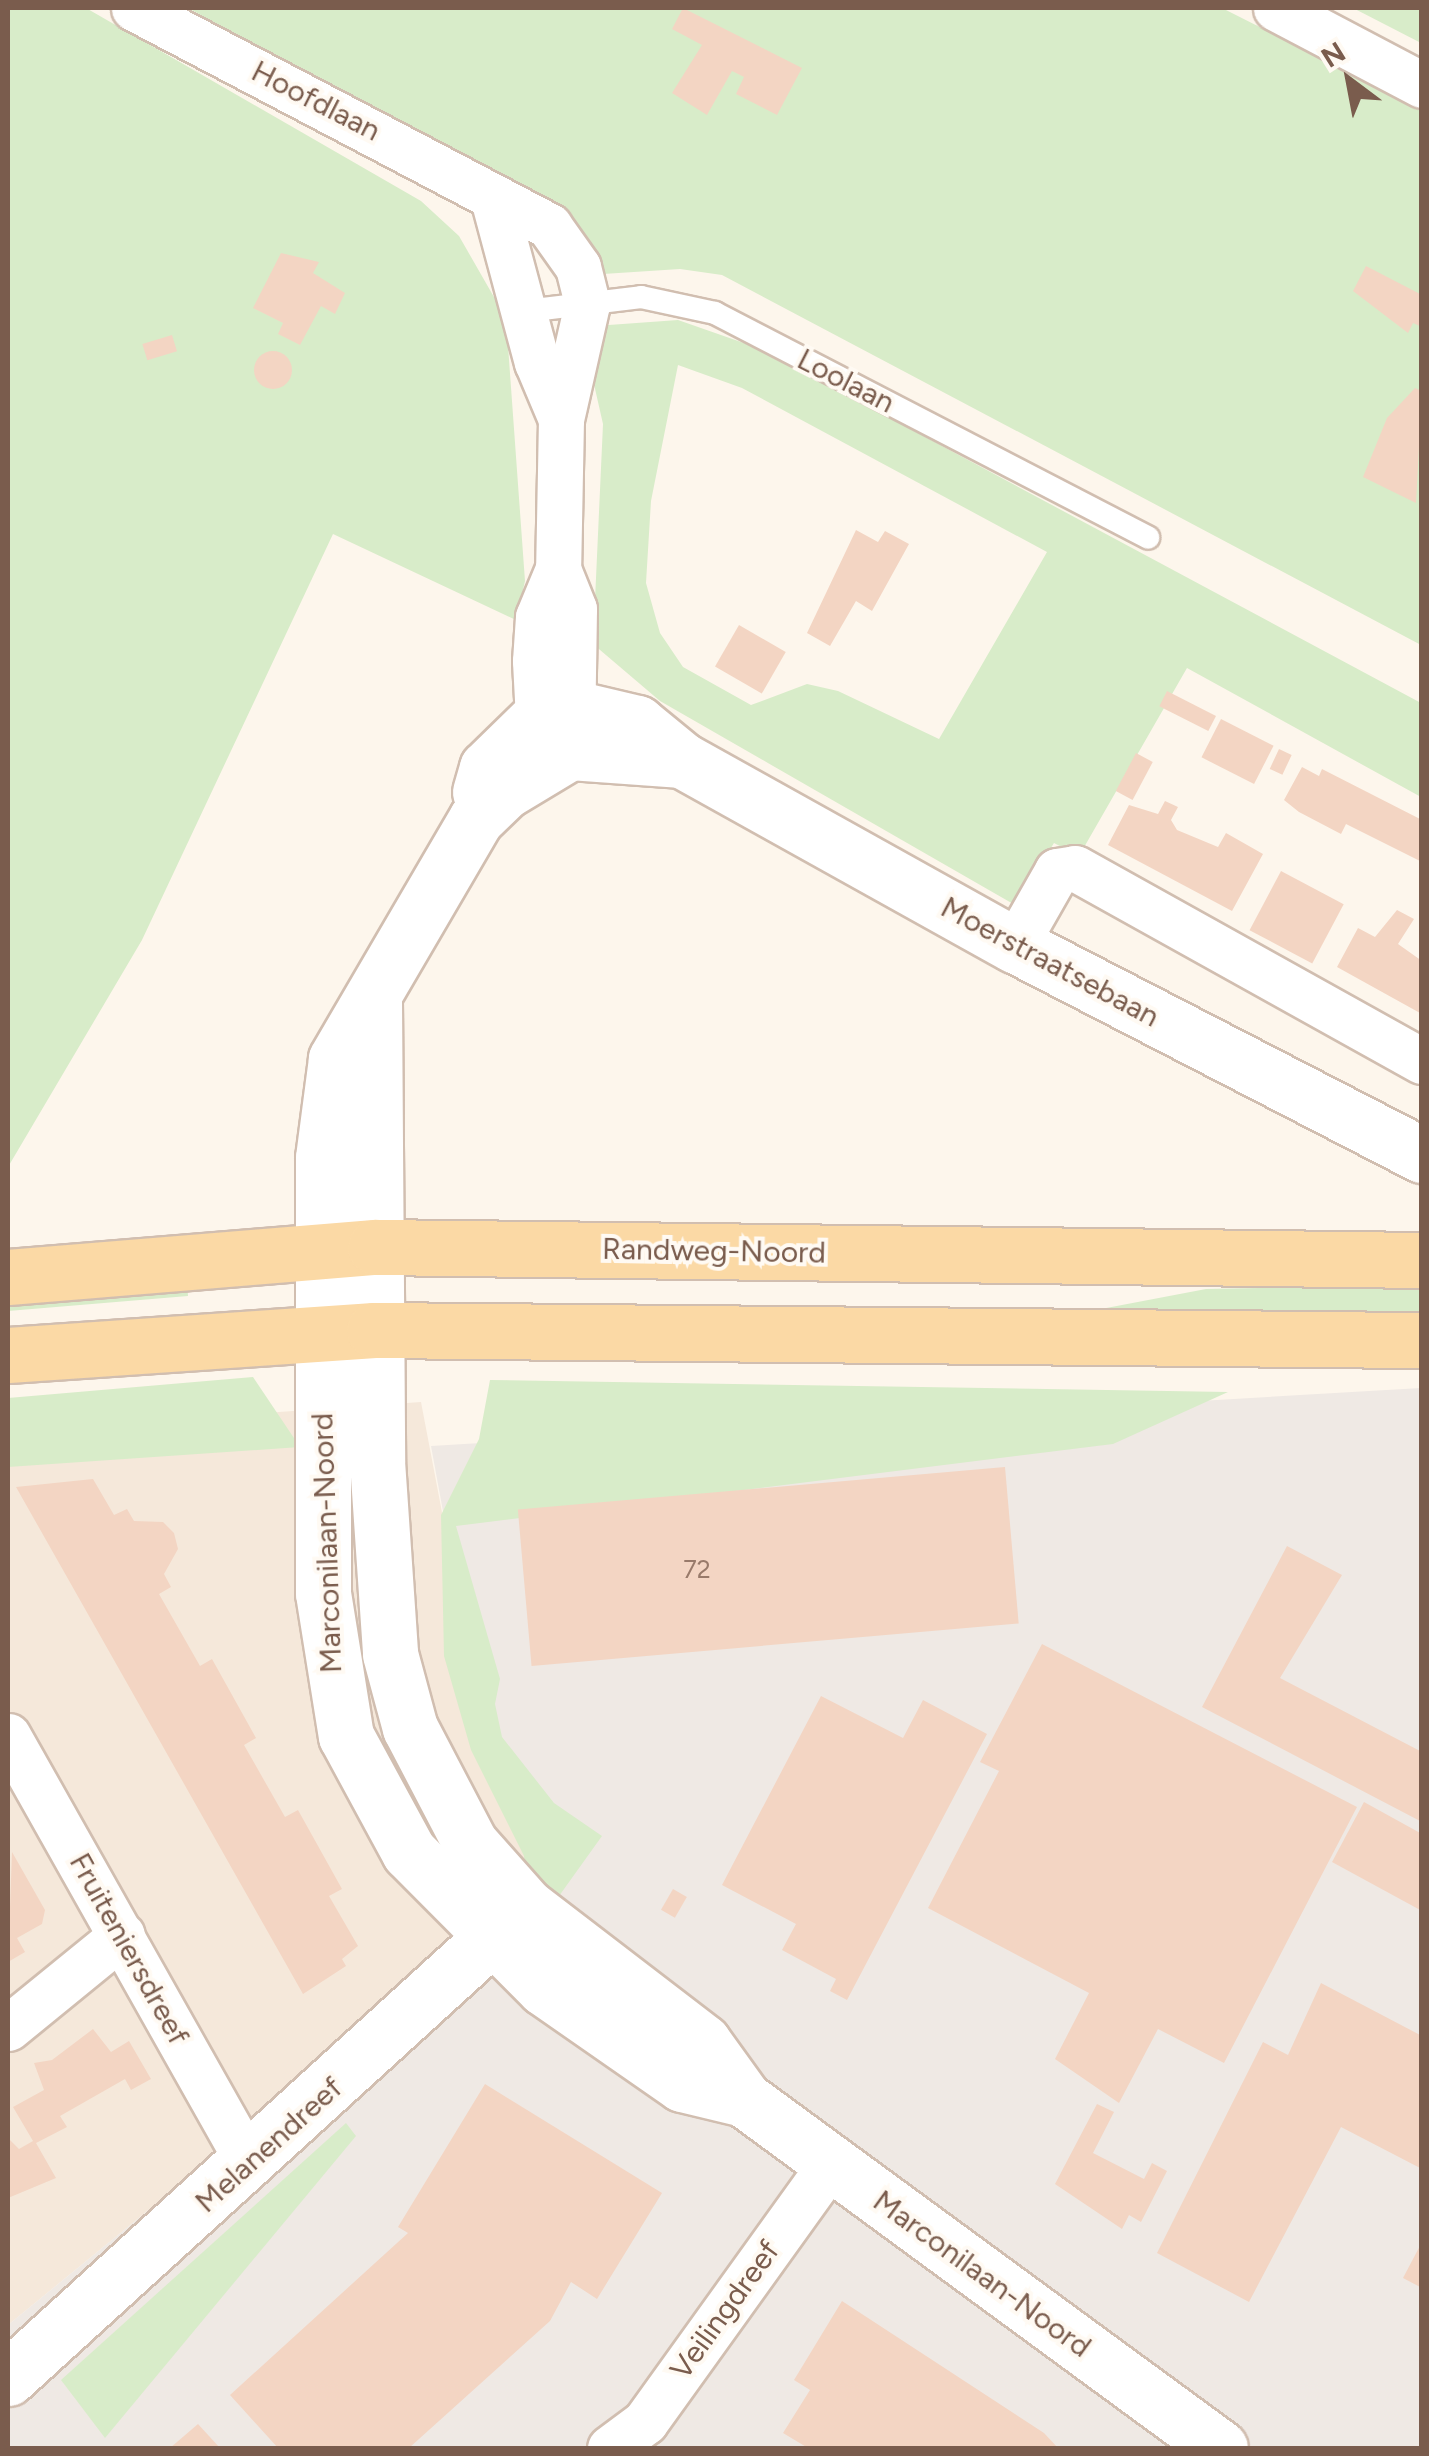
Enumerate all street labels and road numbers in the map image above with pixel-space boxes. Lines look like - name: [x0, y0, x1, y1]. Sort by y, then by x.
- street label: Hoofdlaan: [246, 53, 386, 149]
- street label: Loolaan: [791, 341, 901, 421]
- street label: Moerstraatsebaan: [935, 889, 1165, 1035]
- street label: Randweg-Noord: [602, 1231, 826, 1271]
- street label: Marconilaan-Noord: [304, 1412, 350, 1674]
- street label: Fruiteniersdreef: [62, 1847, 196, 2051]
- street label: Melanendreef: [188, 2070, 350, 2220]
- street label: Marconilaan-Noord: [866, 2183, 1098, 2365]
- street label: Veilingdreef: [663, 2234, 787, 2386]

